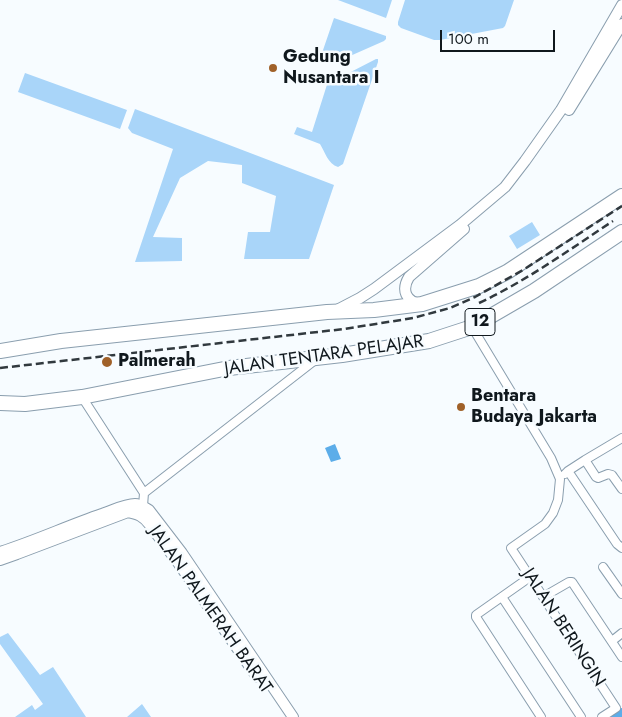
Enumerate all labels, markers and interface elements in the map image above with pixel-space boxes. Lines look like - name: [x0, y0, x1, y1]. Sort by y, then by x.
- scale bar: [442, 20, 557, 52]
- text: 100 m: [448, 28, 489, 50]
- place label: Gedung Nusantara I: [283, 47, 380, 90]
- marker: Gedung Nusantara I: [267, 62, 279, 74]
- road number: 12: [465, 308, 495, 336]
- street label: JALAN TENTARA PELAJAR: [223, 331, 425, 381]
- place label: Palmerah: [118, 351, 196, 373]
- marker: Palmerah: [100, 355, 114, 369]
- place label: Bentara Budaya Jakarta: [471, 386, 597, 428]
- marker: Bentara Budaya Jakarta: [455, 401, 467, 413]
- street label: JALAN PALMERAH BARAT: [144, 522, 276, 698]
- street label: JALAN BERINGIN: [517, 565, 609, 691]

